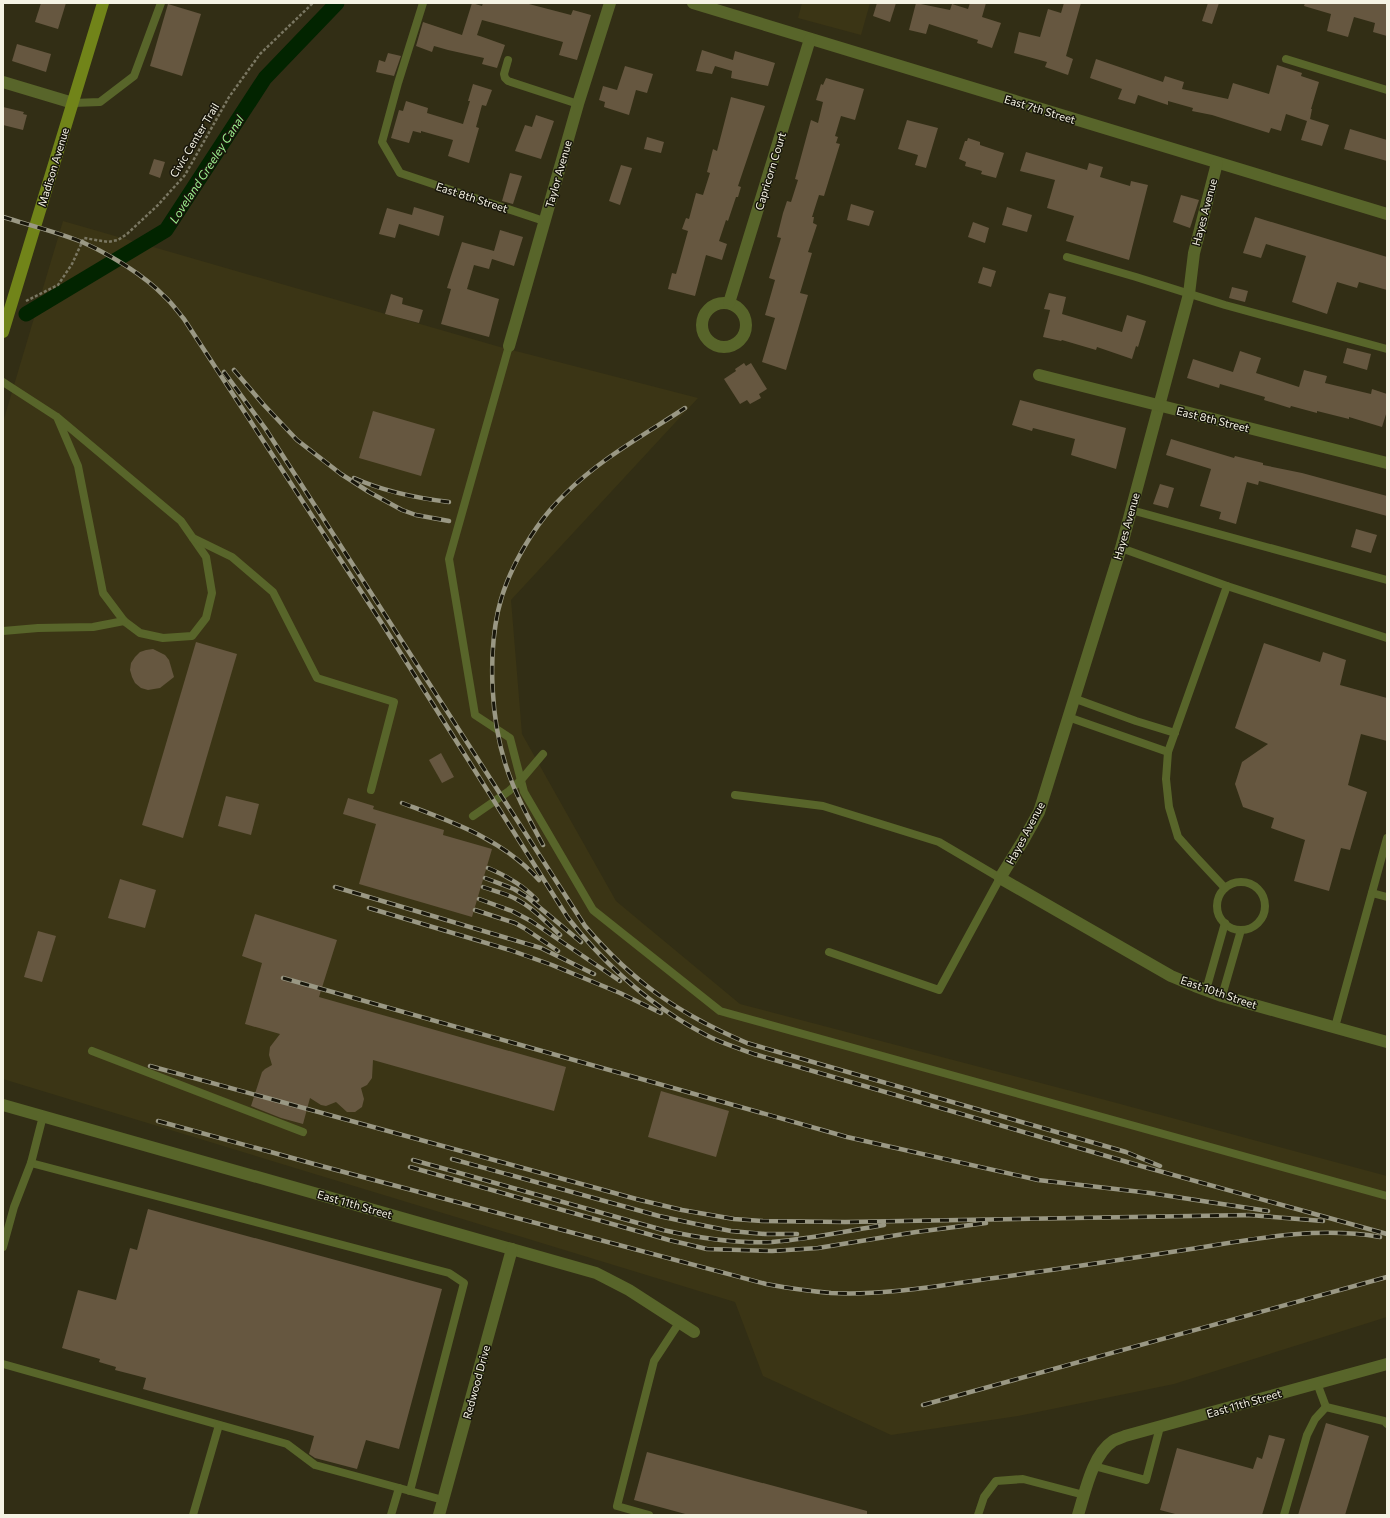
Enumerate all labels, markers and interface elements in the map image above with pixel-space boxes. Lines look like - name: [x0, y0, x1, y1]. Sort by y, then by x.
- street label: East 7th Street: [1003, 92, 1078, 126]
- street label: Civic Center Trail: [167, 100, 221, 180]
- water label: Loveland Greeley Canal: [166, 112, 247, 226]
- street label: Madison Avenue: [35, 126, 71, 208]
- street label: Capricorn Court: [752, 130, 788, 212]
- street label: Taylor Avenue: [542, 138, 574, 209]
- street label: Hayes Avenue: [1189, 177, 1219, 247]
- street label: East 8th Street: [435, 179, 510, 215]
- street label: East 8th Street: [1175, 404, 1251, 434]
- street label: Hayes Avenue: [1110, 491, 1142, 561]
- street label: Hayes Avenue: [1003, 799, 1047, 866]
- street label: East 10th Street: [1179, 973, 1259, 1011]
- street label: East 11th Street: [316, 1187, 394, 1221]
- street label: Redwood Drive: [460, 1343, 492, 1420]
- street label: East 11th Street: [1205, 1386, 1283, 1420]

